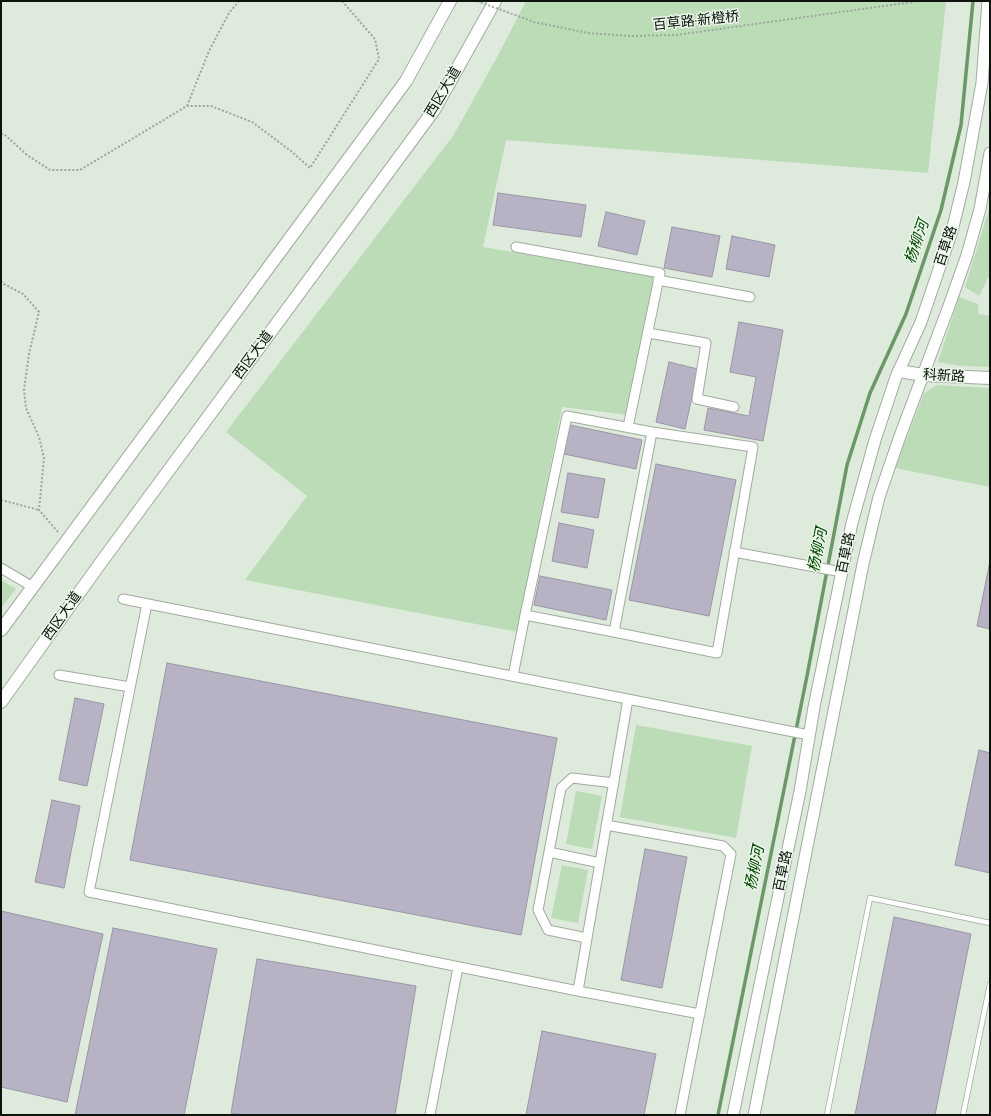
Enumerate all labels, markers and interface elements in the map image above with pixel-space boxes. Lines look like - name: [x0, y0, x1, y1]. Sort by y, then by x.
- street label: 百草路·新橙桥: [652, 8, 740, 34]
- street label: 西区大道: [421, 64, 465, 120]
- water label: 杨柳河: [901, 218, 933, 266]
- street label: 百草路: [932, 223, 960, 269]
- street label: 西区大道: [230, 327, 276, 383]
- street label: 科新路: [923, 367, 965, 385]
- water label: 杨柳河: [805, 526, 831, 574]
- street label: 百草路: [833, 531, 859, 575]
- street label: 西区大道: [39, 588, 85, 644]
- water label: 杨柳河: [742, 844, 768, 892]
- street label: 百草路: [770, 849, 796, 893]

